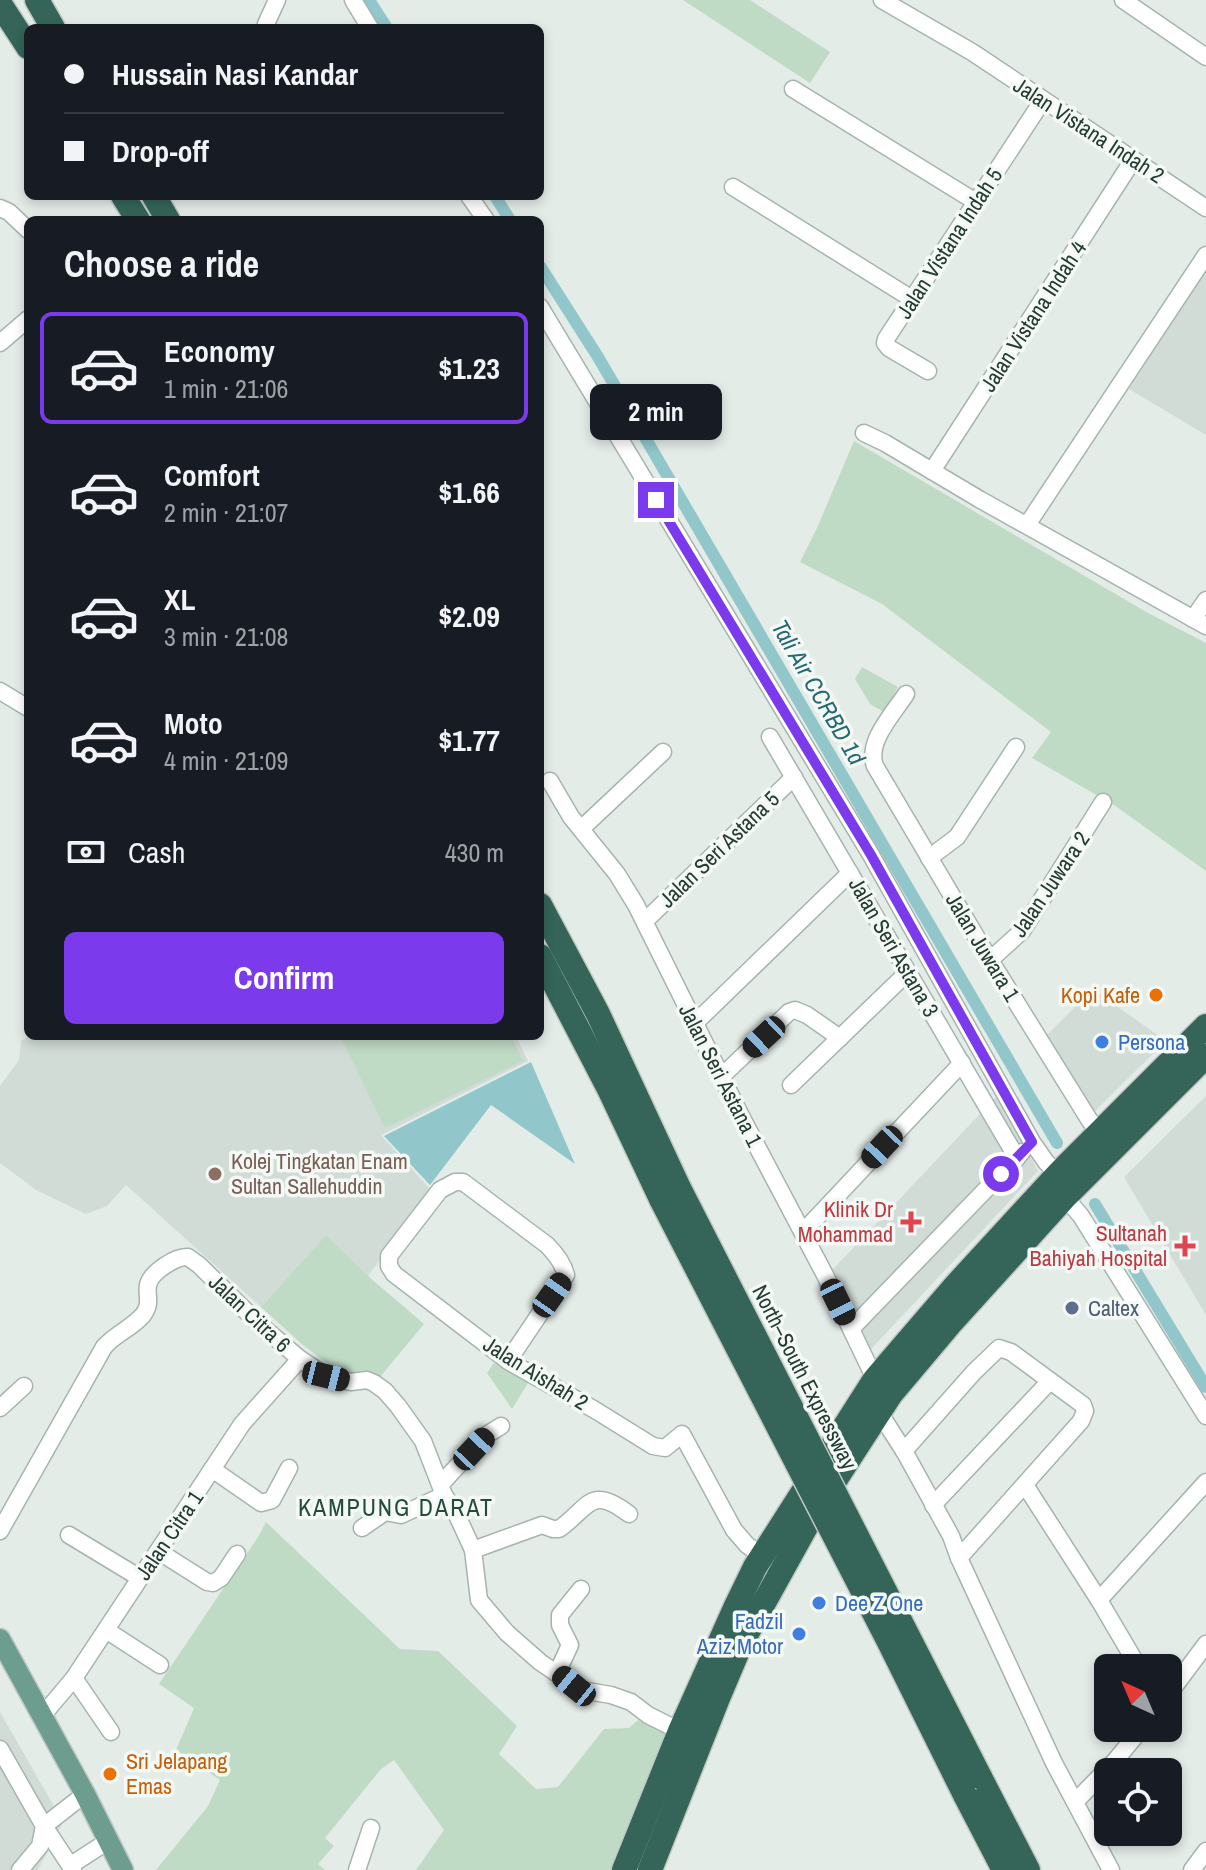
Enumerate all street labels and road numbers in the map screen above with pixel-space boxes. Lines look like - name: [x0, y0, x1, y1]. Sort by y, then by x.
- street label: Jalan Vistana Indah 2: [1008, 70, 1170, 190]
- street label: Jalan Vistana Indah 5: [889, 162, 1009, 324]
- street label: Jalan Vistana Indah 4: [973, 235, 1093, 397]
- street label: Jalan Seri Astana 5: [652, 784, 786, 914]
- street label: Jalan Juwara 2: [1004, 825, 1096, 943]
- street label: Jalan Seri Astana 3: [842, 872, 946, 1022]
- street label: Jalan Juwara 1: [939, 887, 1027, 1007]
- street label: Jalan Seri Astana 1: [672, 998, 770, 1152]
- street label: Jalan Citra 6: [202, 1267, 298, 1359]
- street label: North–South Expressway: [745, 1280, 865, 1474]
- street label: Jalan Aishah 2: [478, 1329, 594, 1417]
- street label: Jalan Citra 1: [128, 1484, 210, 1586]

